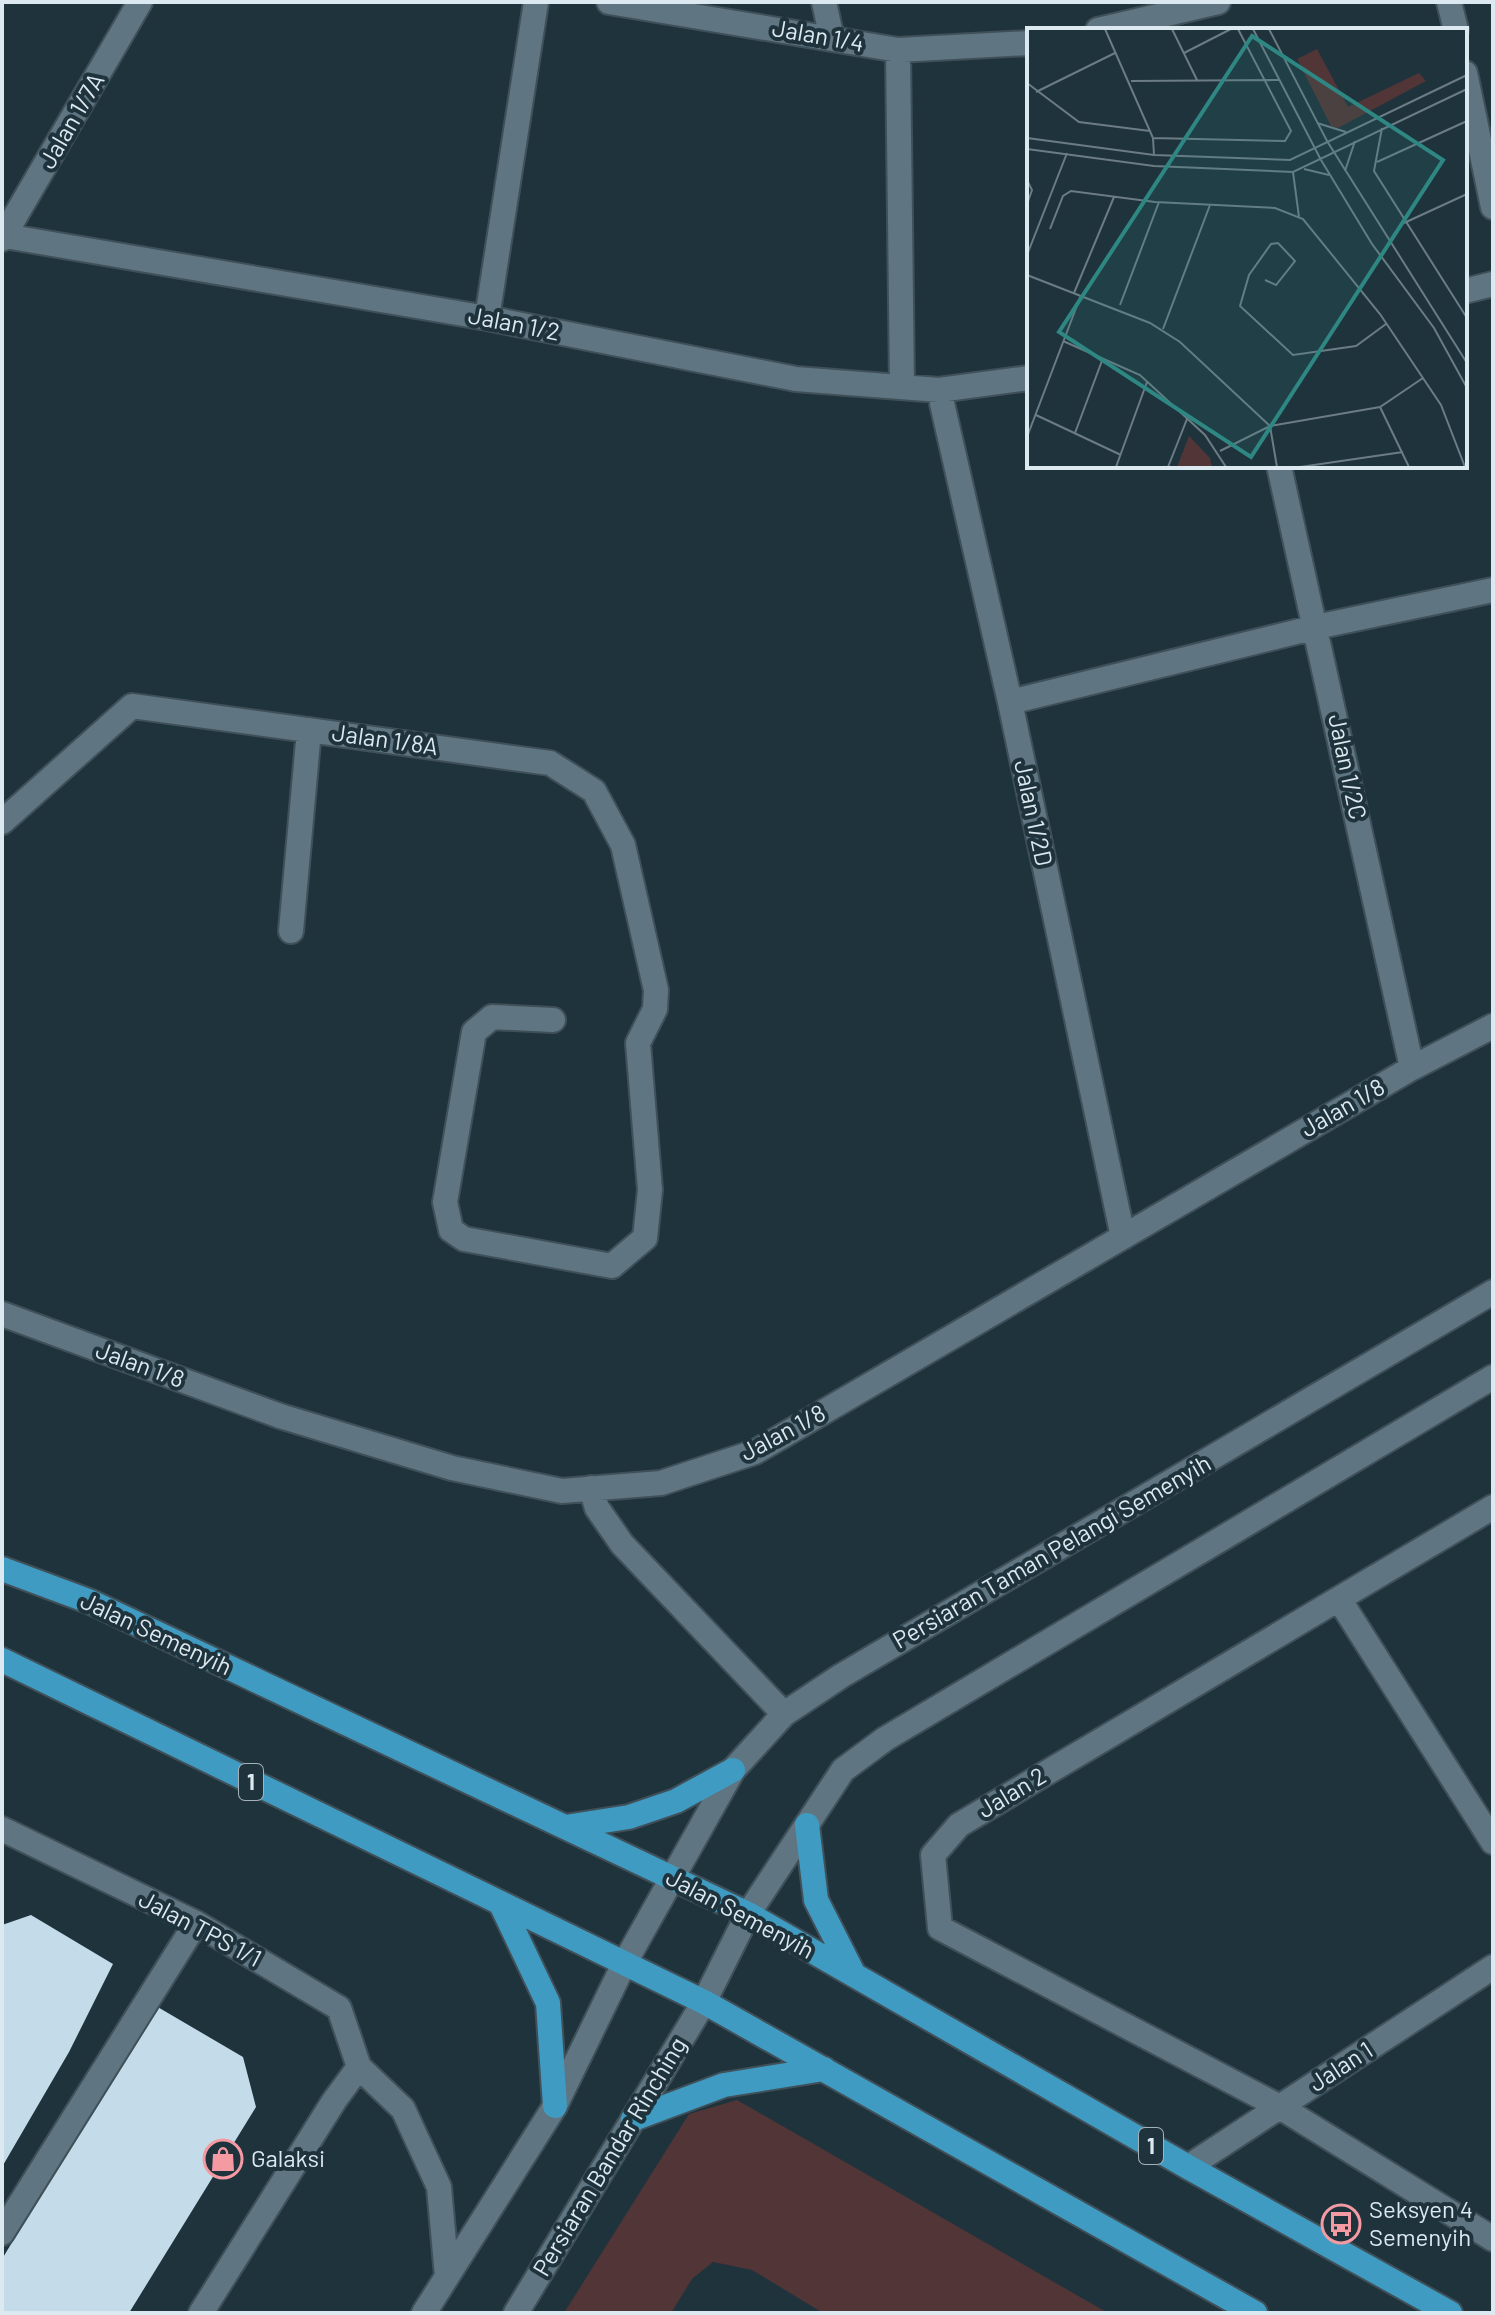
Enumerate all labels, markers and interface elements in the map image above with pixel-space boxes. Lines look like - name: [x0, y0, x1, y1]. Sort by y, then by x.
- street label: Jalan 1/4: [770, 12, 867, 57]
- inset map: [1027, 28, 1467, 468]
- street label: Jalan 1/7A: [32, 67, 110, 173]
- street label: Jalan 1/2: [466, 299, 562, 346]
- street label: Jalan 1/2C: [1323, 711, 1374, 822]
- street label: Jalan 1/8A: [330, 717, 440, 760]
- street label: Jalan 1/2D: [1009, 757, 1060, 868]
- street label: Jalan 1/8: [1295, 1071, 1389, 1142]
- street label: Jalan 1/8: [92, 1334, 189, 1393]
- street label: Jalan 1/8: [735, 1397, 830, 1466]
- street label: Persiaran Taman Pelangi Semenyih: [887, 1448, 1215, 1654]
- street label: Jalan Semenyih: [76, 1585, 237, 1680]
- street label: Jalan 2: [972, 1760, 1051, 1823]
- road number: 1: [239, 1764, 263, 1800]
- street label: Jalan Semenyih: [662, 1861, 820, 1964]
- street label: Jalan TPS 1/1: [134, 1883, 267, 1972]
- street label: Persiaran Bandar Rinching: [526, 2032, 692, 2281]
- street label: Jalan 1: [1303, 2035, 1377, 2097]
- road number: 1: [1139, 2128, 1163, 2164]
- shop icon: Galaksi: [202, 2138, 244, 2180]
- place label: Galaksi: [251, 2143, 325, 2172]
- place label: Seksyen 4 Semenyih: [1369, 2194, 1473, 2251]
- bus stop icon: Seksyen 4 Semenyih: [1320, 2203, 1362, 2245]

